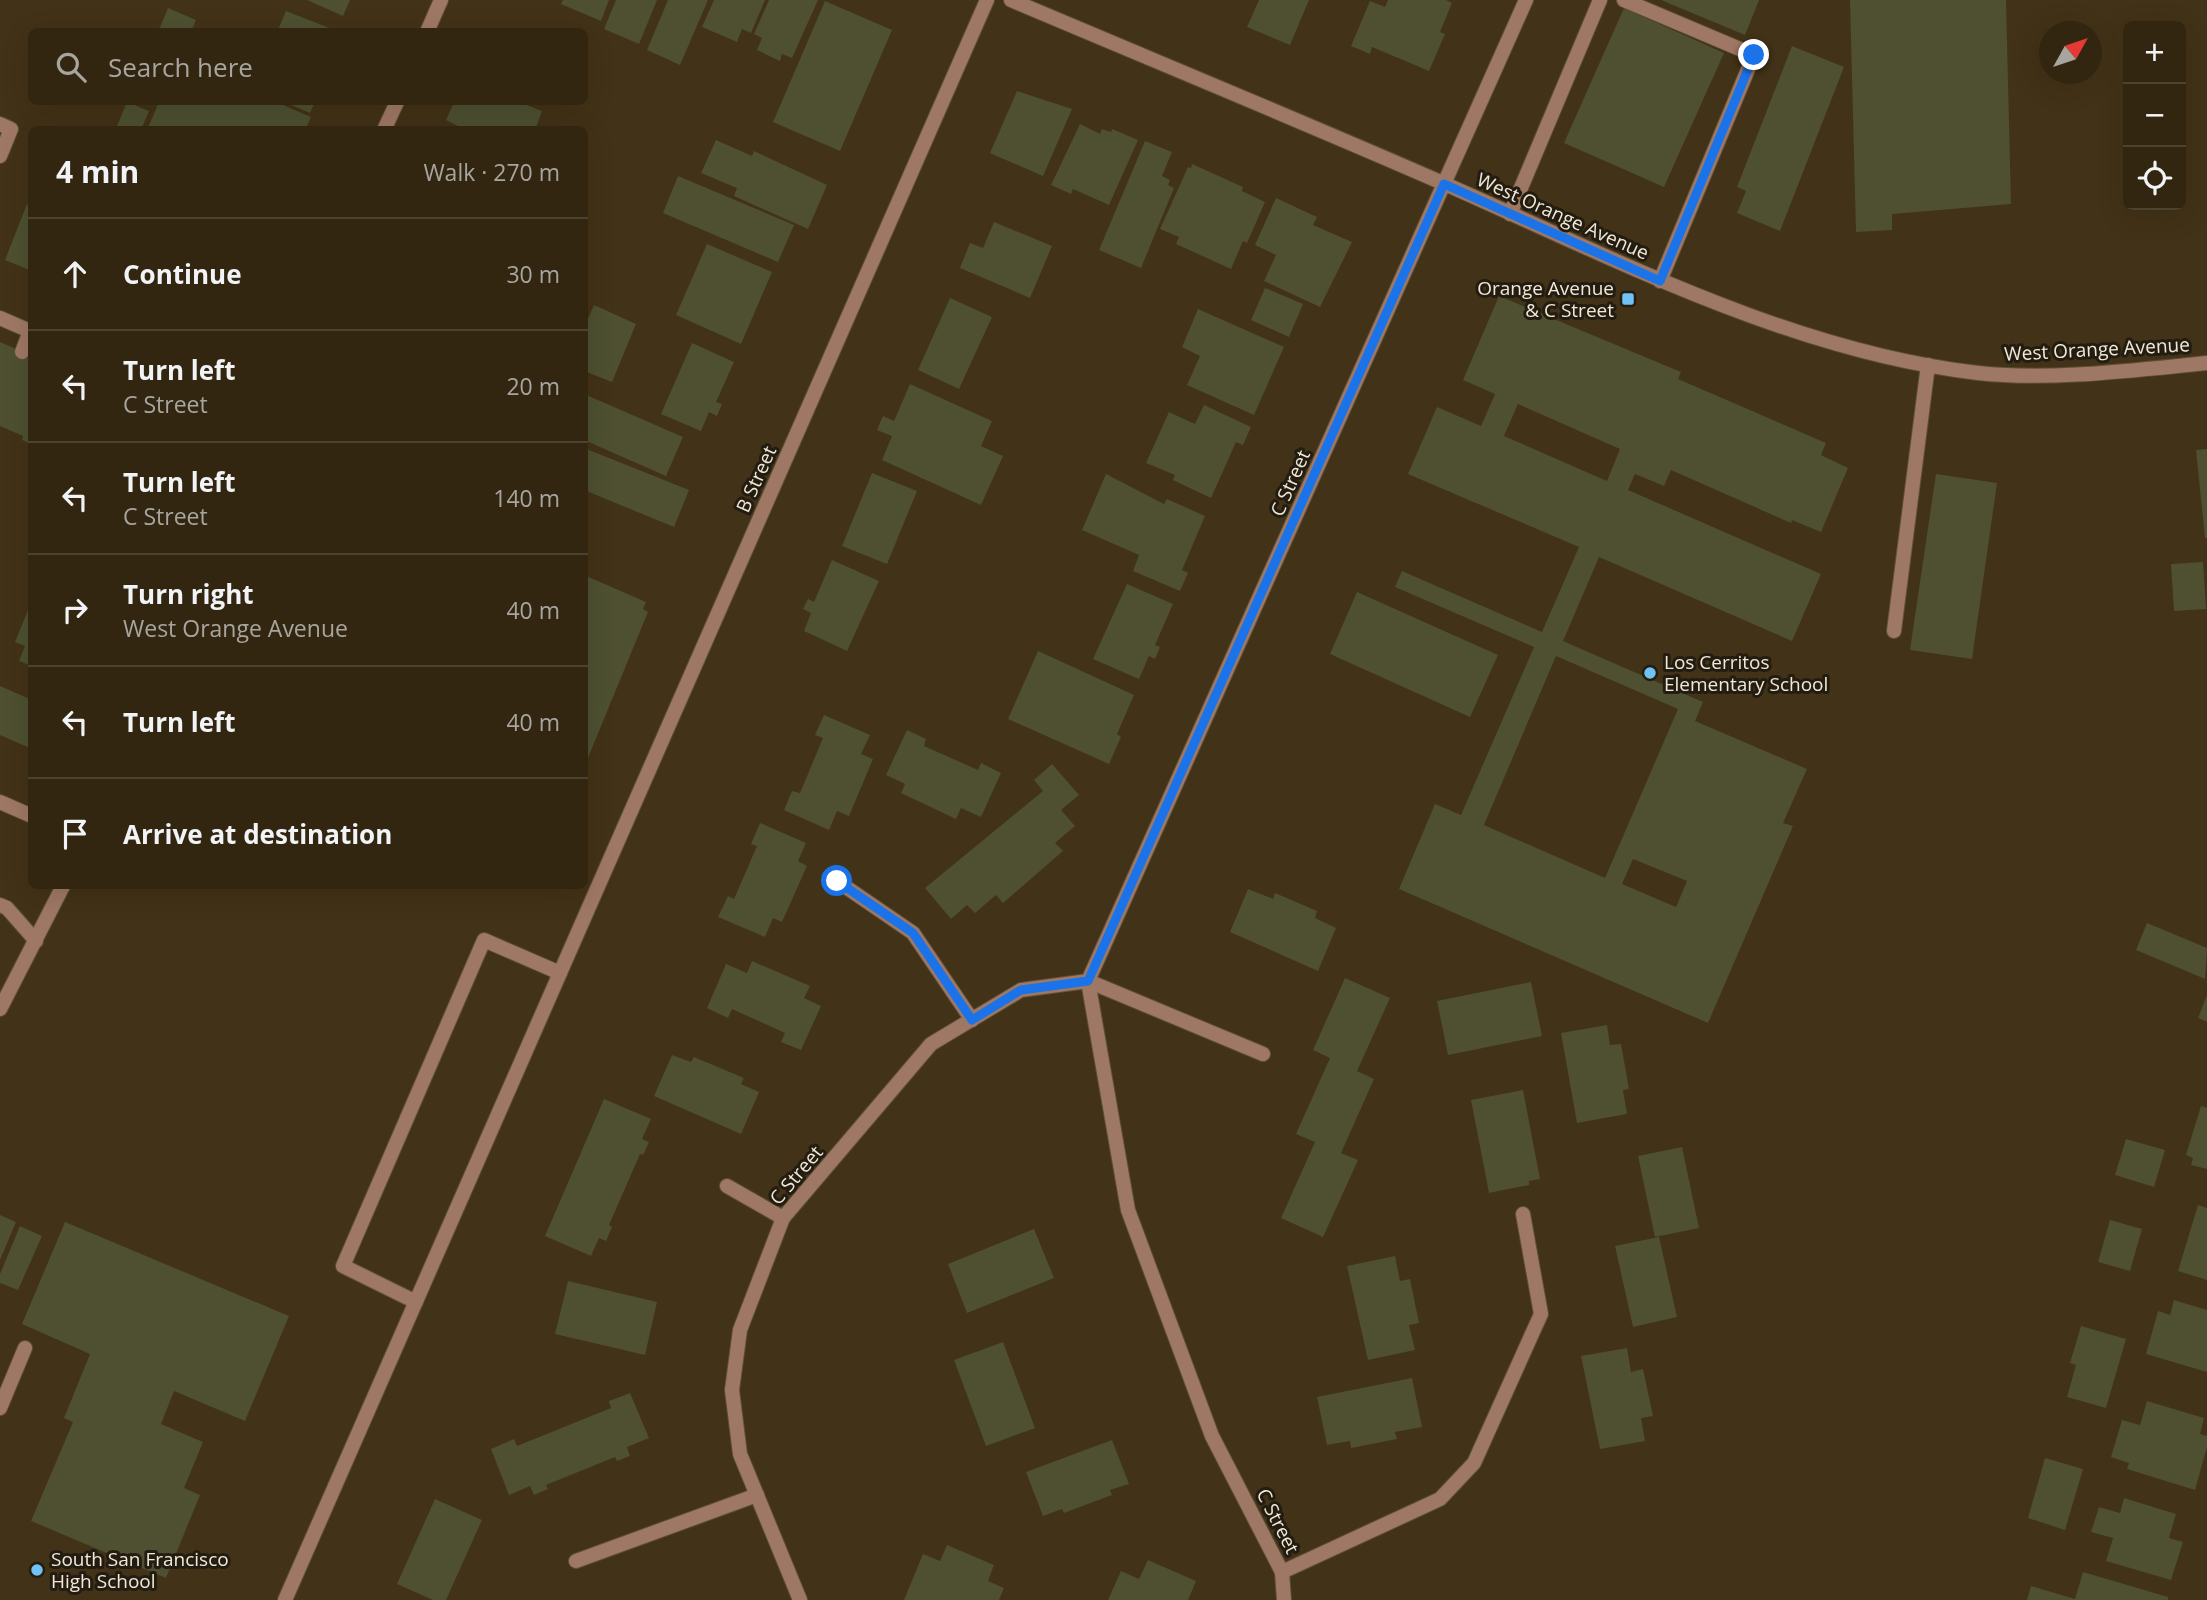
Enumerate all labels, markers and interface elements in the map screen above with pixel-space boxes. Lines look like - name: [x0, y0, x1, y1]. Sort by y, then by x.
- north arrow: [2039, 21, 2102, 84]
- map controls: [2123, 21, 2186, 210]
- button: +: [2123, 21, 2186, 84]
- search box: [28, 28, 588, 105]
- route end: [1738, 39, 1769, 70]
- icon: search: [52, 48, 90, 86]
- text: Search here: [108, 49, 253, 85]
- button: −: [2123, 84, 2186, 147]
- button: locate: [2123, 147, 2186, 210]
- text: 4 min: [56, 151, 139, 192]
- text: Walk · 270 m: [423, 156, 560, 188]
- street label: West Orange Avenue: [1473, 166, 1653, 266]
- icon: ahead: [56, 255, 94, 293]
- text: Continue: [123, 256, 242, 292]
- text: 30 m: [506, 258, 560, 290]
- place label: Orange Avenue & C Street: [1477, 275, 1614, 323]
- marker: Orange Avenue & C Street: [1620, 291, 1636, 307]
- street label: West Orange Avenue: [2004, 331, 2190, 367]
- text: Turn left: [123, 352, 235, 388]
- icon: left: [56, 367, 94, 405]
- text: 20 m: [506, 370, 560, 402]
- text: C Street: [123, 388, 208, 420]
- street label: B Street: [730, 441, 782, 516]
- street label: C Street: [1264, 446, 1316, 520]
- text: Turn left: [123, 464, 235, 500]
- icon: left: [56, 479, 94, 517]
- text: 140 m: [493, 482, 560, 514]
- text: C Street: [123, 500, 208, 532]
- text: Turn right: [123, 576, 254, 612]
- icon: right: [56, 591, 94, 629]
- text: 40 m: [506, 594, 560, 626]
- text: West Orange Avenue: [123, 612, 348, 644]
- place label: Los Cerritos Elementary School: [1664, 649, 1828, 697]
- marker: Los Cerritos Elementary School: [1642, 665, 1658, 681]
- icon: left: [56, 703, 94, 741]
- text: Turn left: [123, 704, 235, 740]
- text: 40 m: [506, 706, 560, 738]
- icon: arrive: [56, 815, 94, 853]
- text: Arrive at destination: [123, 816, 392, 852]
- route start: [821, 865, 852, 896]
- street label: C Street: [764, 1140, 829, 1210]
- street label: C Street: [1251, 1484, 1306, 1558]
- place label: South San Francisco High School: [51, 1546, 229, 1594]
- marker: South San Francisco High School: [29, 1562, 45, 1578]

